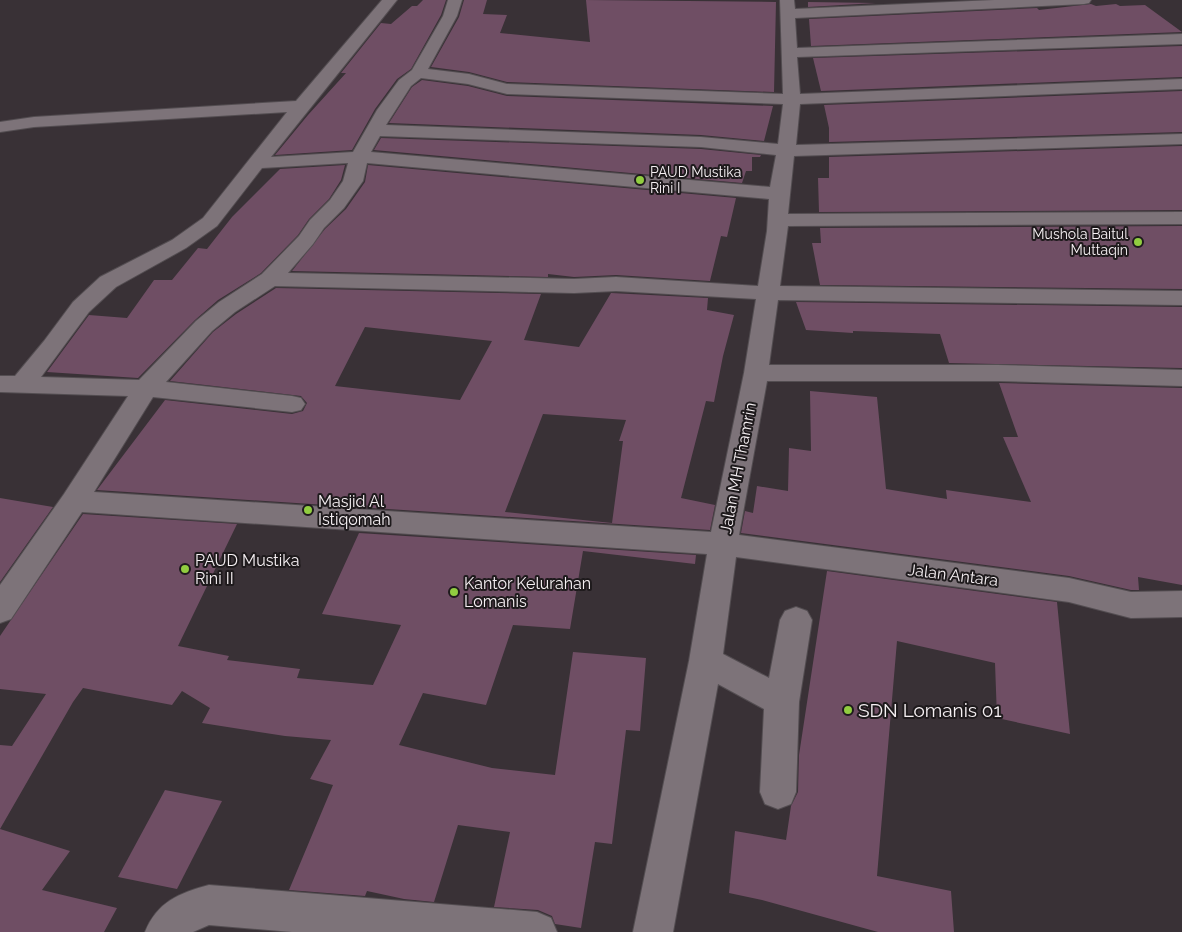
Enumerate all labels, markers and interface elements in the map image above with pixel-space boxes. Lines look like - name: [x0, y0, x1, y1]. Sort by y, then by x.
- place label: PAUD Mustika Rini I: [650, 164, 741, 196]
- marker: PAUD Mustika Rini I: [634, 174, 646, 186]
- place label: Mushola Baitul Muttaqin: [1032, 226, 1128, 258]
- marker: Mushola Baitul Muttaqin: [1132, 236, 1144, 248]
- street label: Jalan MH Thamrin: [716, 401, 760, 535]
- place label: Masjid Al Istiqomah: [318, 492, 391, 529]
- marker: Masjid Al Istiqomah: [302, 504, 314, 516]
- place label: PAUD Mustika Rini II: [195, 551, 299, 588]
- street label: Jalan Antara: [907, 560, 999, 590]
- marker: PAUD Mustika Rini II: [179, 563, 191, 575]
- place label: Kantor Kelurahan Lomanis: [464, 574, 591, 611]
- marker: Kantor Kelurahan Lomanis: [448, 586, 460, 598]
- place label: SDN Lomanis 01: [858, 699, 1002, 721]
- marker: SDN Lomanis 01: [842, 704, 854, 716]

